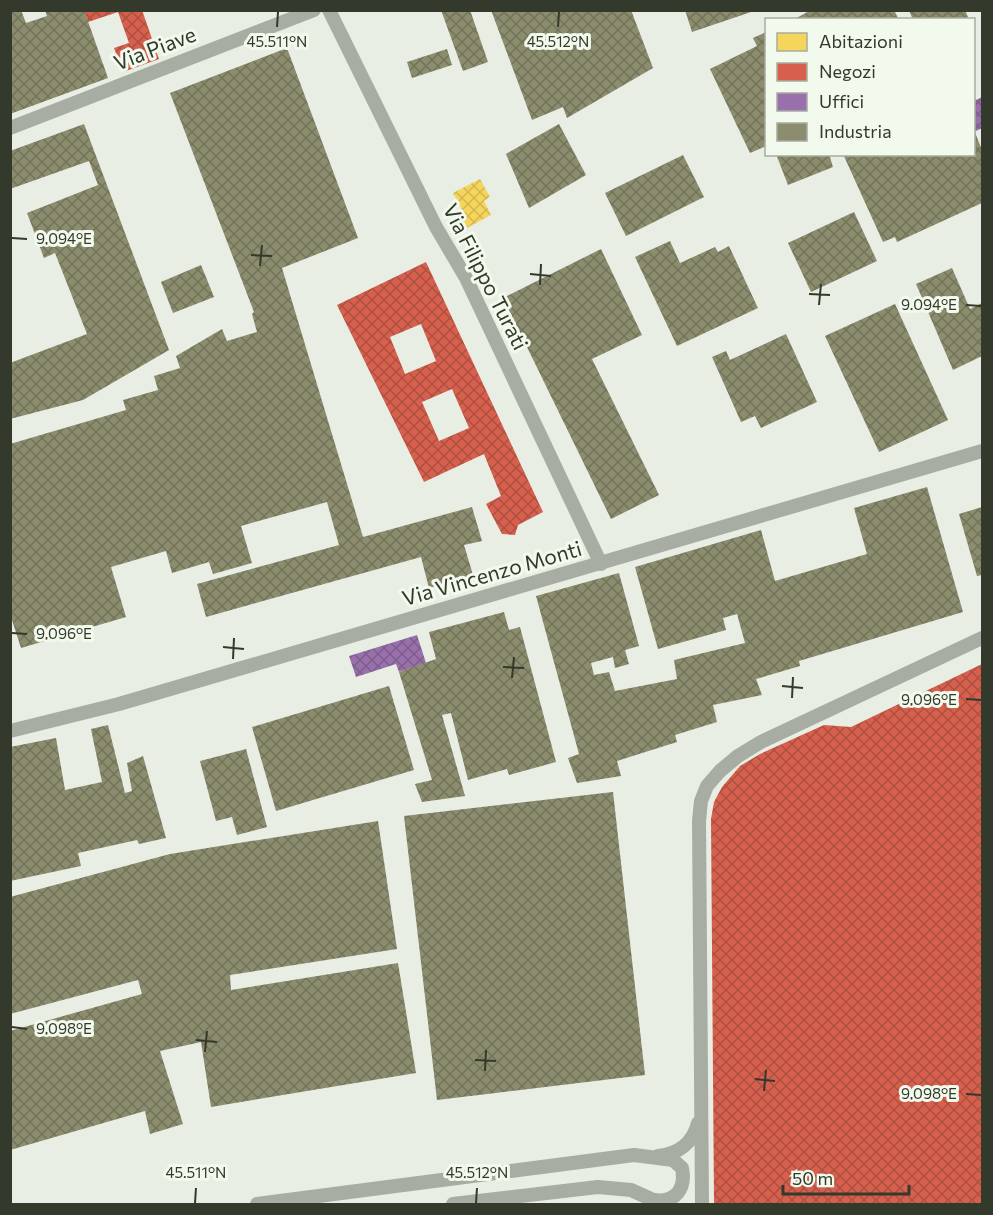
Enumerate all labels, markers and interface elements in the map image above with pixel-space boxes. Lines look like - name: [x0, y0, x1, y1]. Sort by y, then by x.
- legend: [765, 18, 975, 156]
- street label: Via Piave: [110, 21, 199, 75]
- text: Abitazioni: [819, 30, 903, 52]
- text: 45.511°N: [247, 32, 307, 50]
- text: 45.512°N: [527, 32, 589, 50]
- text: Negozi: [819, 60, 876, 82]
- text: Uffici: [819, 90, 864, 112]
- text: Industria: [819, 120, 892, 142]
- street label: Via Filippo Turati: [439, 199, 534, 354]
- text: 9.094°E: [36, 229, 92, 247]
- text: 9.094°E: [901, 295, 957, 313]
- street label: Via Vincenzo Monti: [399, 535, 584, 610]
- text: 9.096°E: [36, 624, 92, 642]
- text: 9.096°E: [901, 690, 957, 708]
- text: 9.098°E: [36, 1019, 92, 1037]
- text: 9.098°E: [901, 1084, 957, 1102]
- scale bar: [783, 1158, 909, 1196]
- text: 45.511°N: [166, 1163, 226, 1181]
- text: 45.512°N: [446, 1163, 508, 1181]
- text: 50 m: [792, 1167, 833, 1189]

